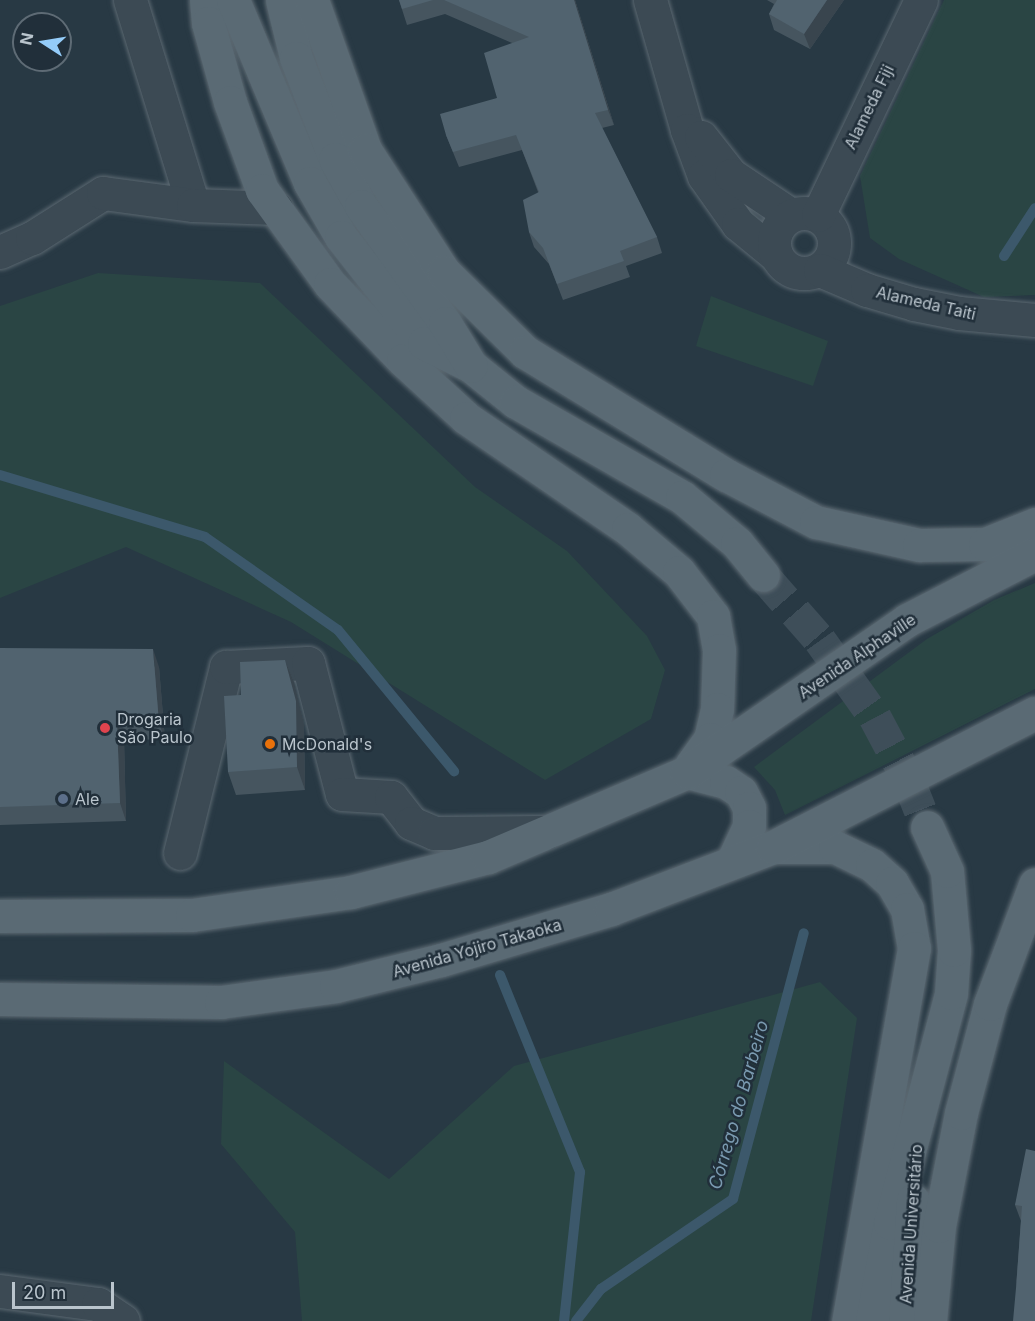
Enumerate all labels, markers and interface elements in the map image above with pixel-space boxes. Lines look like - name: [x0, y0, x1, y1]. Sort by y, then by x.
- north arrow: [12, 12, 72, 72]
- text: N: [15, 31, 37, 47]
- street label: Alameda Fiji: [840, 62, 898, 152]
- street label: Alameda Taiti: [874, 282, 978, 324]
- street label: Avenida Alphaville: [795, 610, 919, 702]
- place label: Drogaria São Paulo: [117, 709, 192, 747]
- marker: Drogaria São Paulo: [98, 721, 112, 735]
- place label: McDonald's: [282, 734, 372, 754]
- marker: McDonald's: [263, 737, 277, 751]
- place label: Ale: [75, 789, 99, 809]
- marker: Ale: [56, 792, 70, 806]
- street label: Avenida Yojiro Takaoka: [390, 915, 564, 981]
- water label: Córrego do Barbeiro: [705, 1018, 773, 1192]
- street label: Avenida Universitário: [896, 1143, 926, 1305]
- scale bar: [15, 1270, 117, 1308]
- text: 20 m: [23, 1282, 66, 1303]

